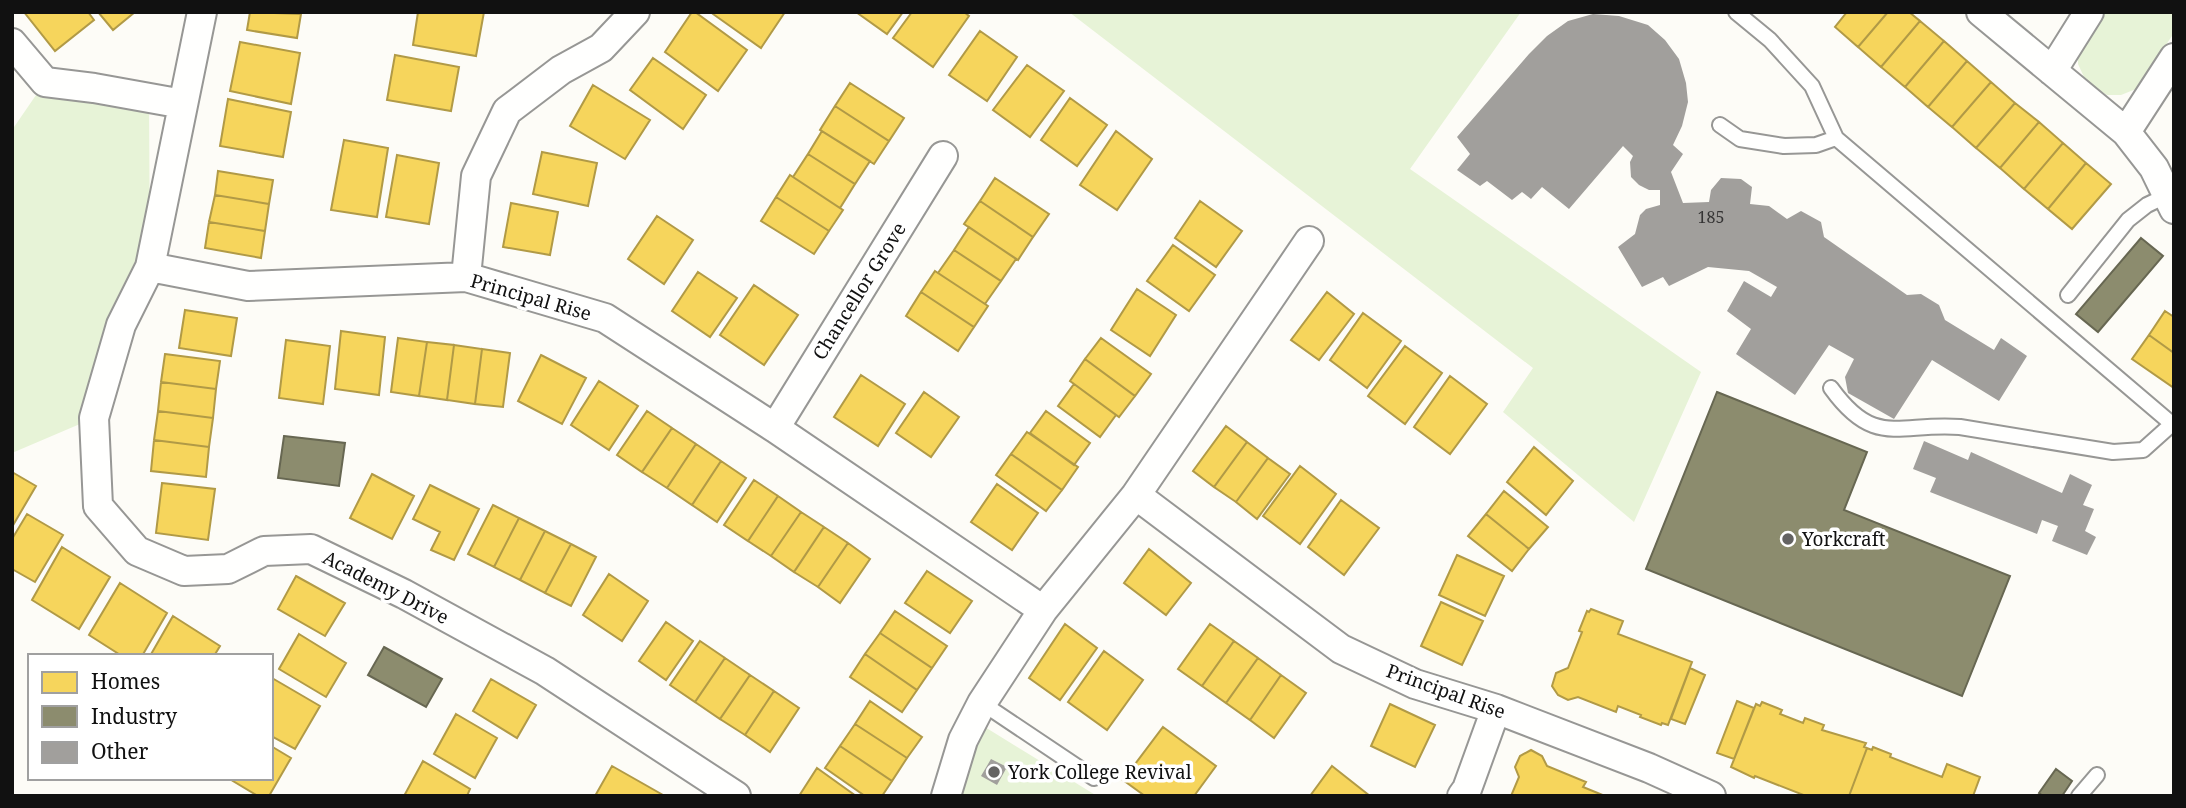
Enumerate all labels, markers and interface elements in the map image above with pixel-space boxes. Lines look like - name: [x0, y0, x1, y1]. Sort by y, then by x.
- house number: 185: [1698, 206, 1724, 228]
- street label: Chancellor Grove: [806, 217, 912, 365]
- street label: Principal Rise: [467, 267, 595, 327]
- place label: Yorkcraft: [1801, 526, 1886, 552]
- marker: Yorkcraft: [1780, 531, 1796, 547]
- street label: Academy Drive: [319, 544, 453, 630]
- legend: [28, 654, 273, 780]
- street label: Principal Rise: [1383, 657, 1509, 725]
- text: Homes: [91, 667, 160, 695]
- text: Industry: [91, 702, 177, 730]
- text: Other: [91, 737, 149, 765]
- place label: York College Revival: [1007, 759, 1192, 785]
- marker: York College Revival: [986, 764, 1002, 780]

